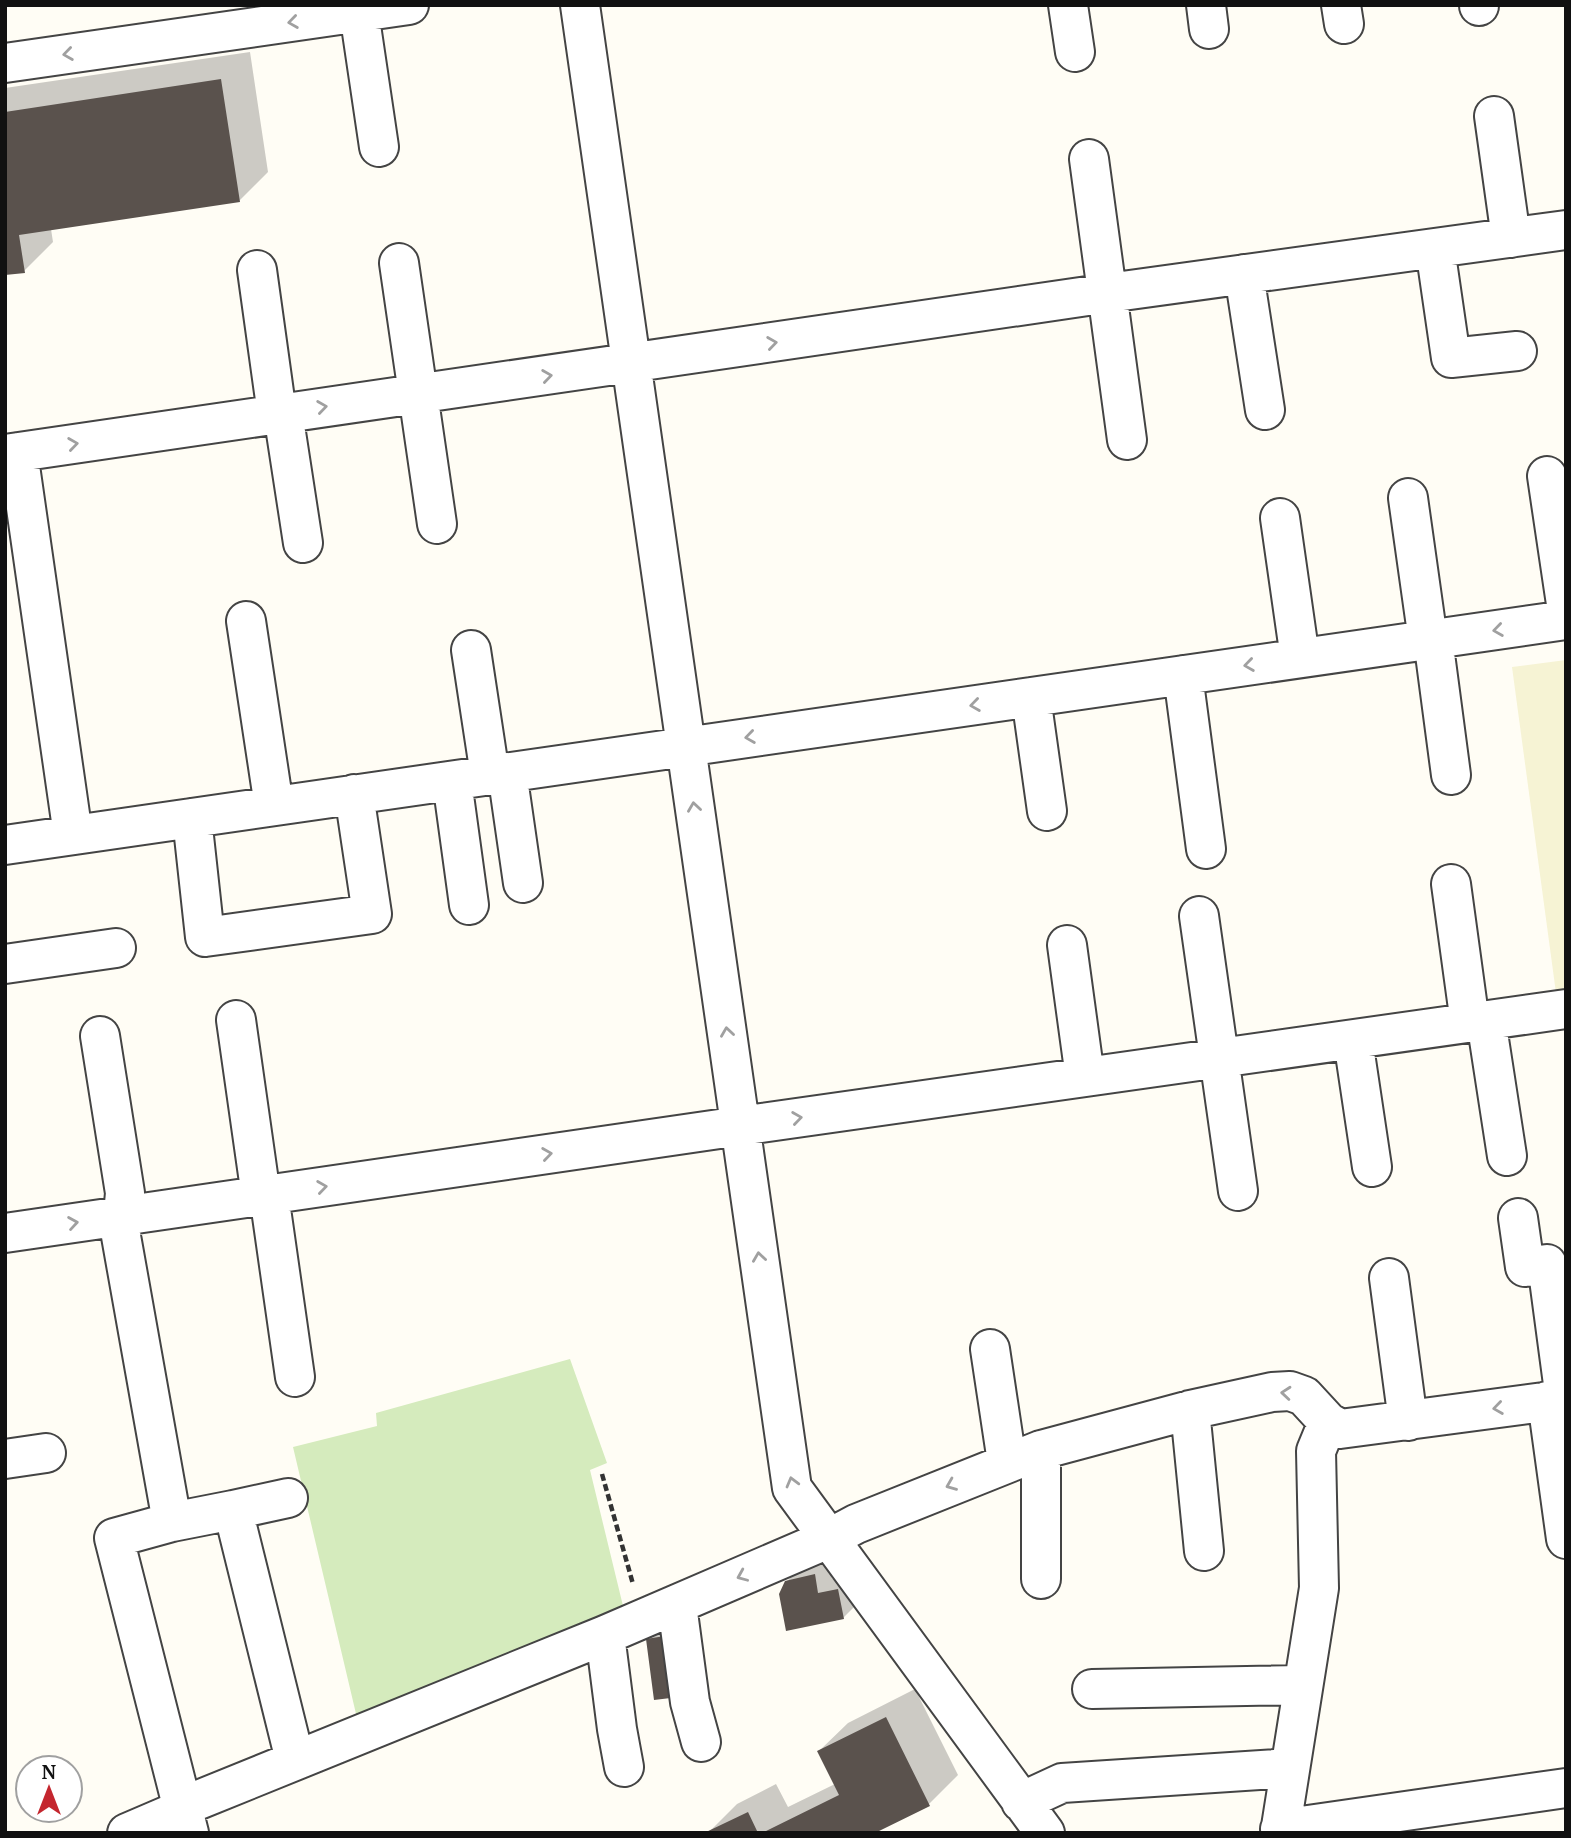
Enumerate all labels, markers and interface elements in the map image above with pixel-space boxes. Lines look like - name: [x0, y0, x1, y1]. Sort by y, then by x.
- one-way arrow: [287, 14, 299, 29]
- one-way arrow: [62, 46, 74, 61]
- one-way arrow: [767, 336, 778, 351]
- one-way arrow: [542, 369, 553, 384]
- one-way arrow: [316, 400, 328, 415]
- one-way arrow: [67, 437, 79, 452]
- one-way arrow: [1492, 622, 1504, 637]
- one-way arrow: [1243, 658, 1255, 673]
- one-way arrow: [969, 697, 981, 712]
- one-way arrow: [744, 730, 756, 745]
- one-way arrow: [687, 801, 702, 813]
- one-way arrow: [720, 1026, 735, 1038]
- one-way arrow: [791, 1111, 803, 1126]
- one-way arrow: [541, 1147, 553, 1162]
- one-way arrow: [316, 1180, 328, 1195]
- one-way arrow: [67, 1216, 79, 1231]
- one-way arrow: [752, 1252, 767, 1263]
- one-way arrow: [1280, 1385, 1292, 1400]
- one-way arrow: [1492, 1401, 1504, 1416]
- one-way arrow: [786, 1477, 801, 1489]
- one-way arrow: [945, 1477, 957, 1491]
- one-way arrow: [737, 1568, 749, 1582]
- north arrow: [14, 1754, 84, 1824]
- text: N: [42, 1759, 57, 1784]

